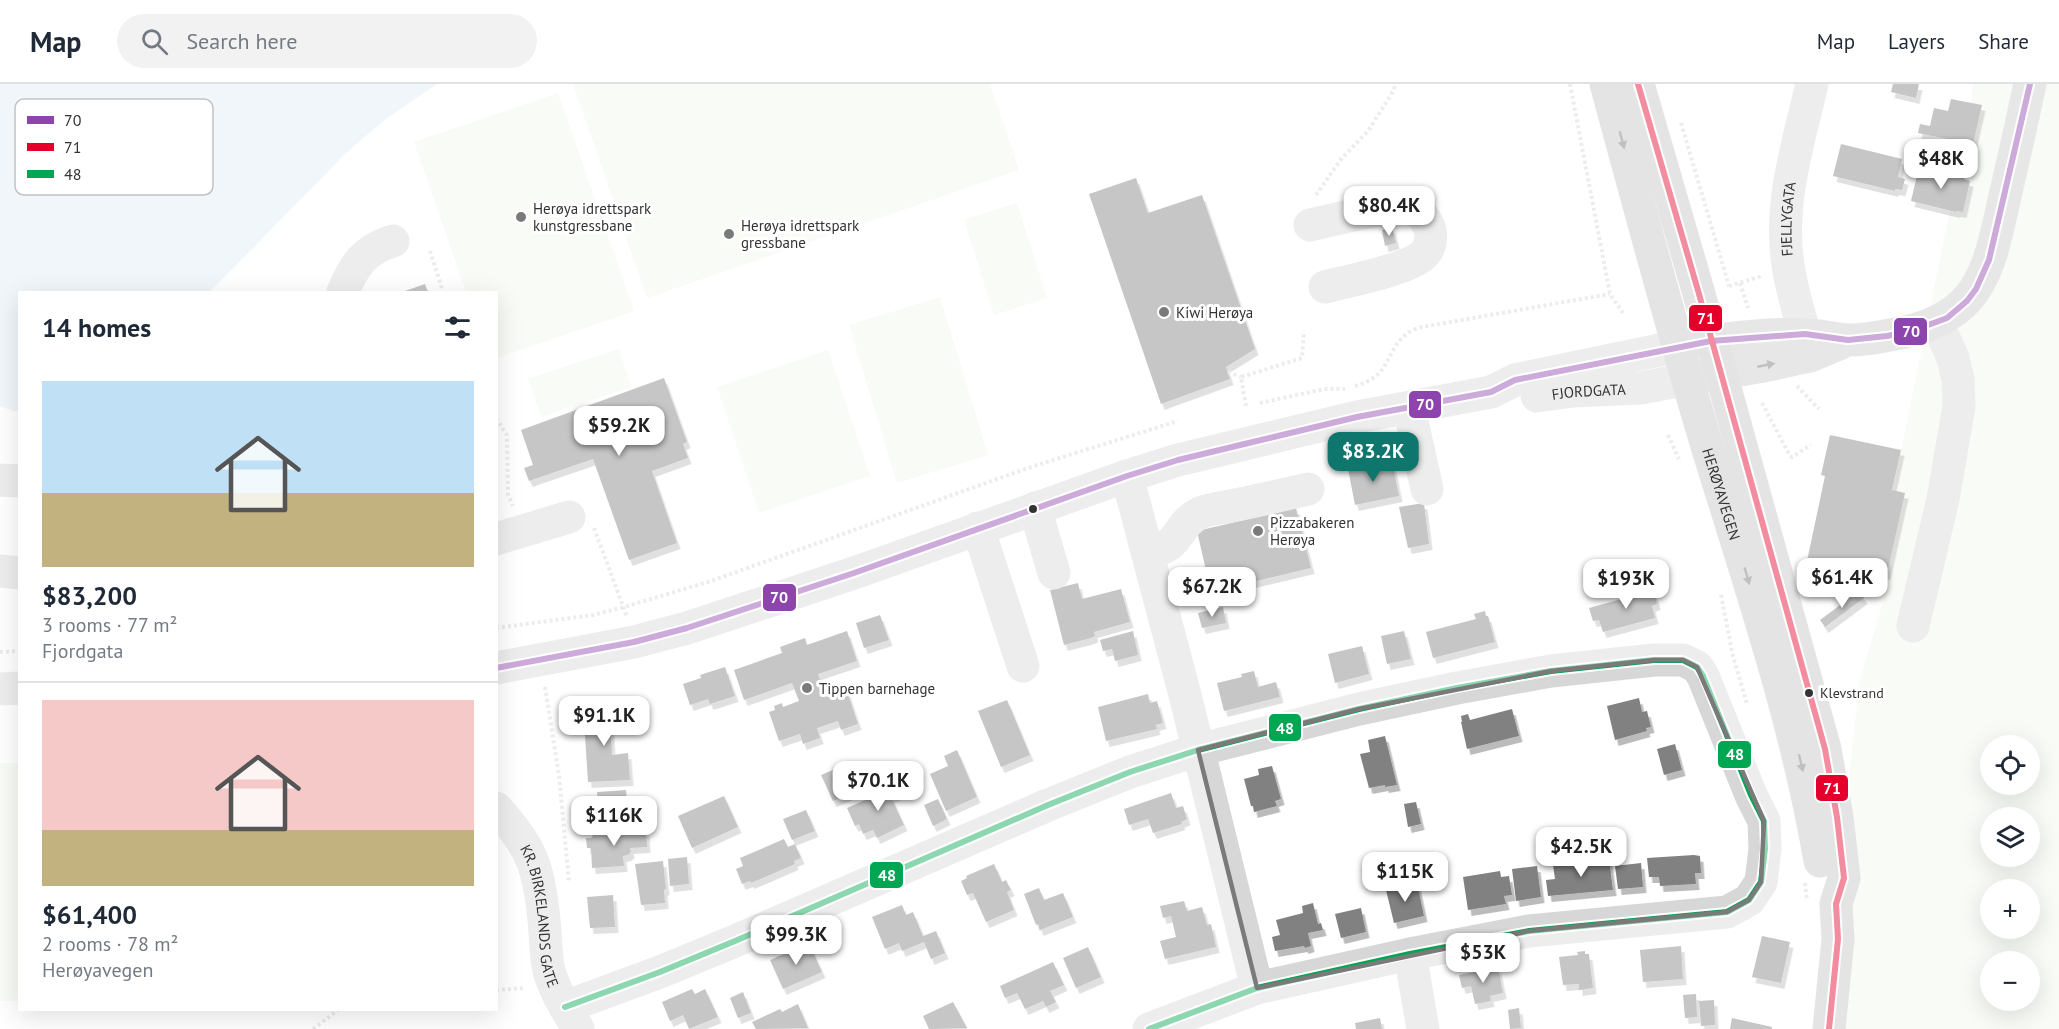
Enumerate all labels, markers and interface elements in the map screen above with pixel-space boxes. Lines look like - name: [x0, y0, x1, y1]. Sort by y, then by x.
- search box: [117, 14, 537, 68]
- text: Map: [30, 23, 81, 60]
- icon: search: [138, 25, 171, 58]
- text: Search here: [186, 27, 297, 55]
- text: Map: [1817, 28, 1855, 55]
- text: Layers: [1888, 28, 1945, 55]
- text: Share: [1978, 28, 2029, 55]
- legend: [15, 99, 213, 195]
- text: 70: [64, 110, 82, 130]
- one-way arrow: [1617, 131, 1627, 150]
- text: 71: [64, 137, 81, 157]
- pin: $48K: [1905, 139, 1977, 190]
- text: $48K: [1918, 145, 1964, 171]
- text: 48: [64, 164, 81, 184]
- street label: FJELLYGATA: [1776, 180, 1799, 257]
- pin: $80.4K: [1340, 186, 1438, 237]
- text: $80.4K: [1358, 192, 1420, 218]
- place label: Herøya idrettspark kunstgressbane: [533, 199, 652, 235]
- marker: Herøya idrettspark kunstgressbane: [514, 210, 528, 224]
- place label: Herøya idrettspark gressbane: [741, 216, 860, 252]
- marker: Herøya idrettspark gressbane: [722, 227, 736, 241]
- place label: Kiwi Herøya: [1176, 303, 1253, 322]
- line badge: 71: [1688, 304, 1723, 332]
- marker: Kiwi Herøya: [1157, 305, 1171, 319]
- text: 71: [1697, 308, 1715, 328]
- text: 14 homes: [42, 311, 151, 344]
- icon: filters: [441, 311, 474, 344]
- line badge: 70: [1893, 317, 1928, 346]
- text: 70: [1902, 321, 1920, 341]
- one-way arrow: [1757, 360, 1775, 370]
- street label: FJORDGATA: [1550, 379, 1626, 403]
- line badge: 70: [1408, 390, 1442, 419]
- text: 70: [1416, 394, 1434, 414]
- pin: $59.2K: [570, 406, 668, 457]
- text: $59.2K: [588, 412, 650, 438]
- icon: home: [204, 420, 312, 528]
- pin: $83.2K: [1324, 432, 1422, 483]
- text: $83.2K: [1342, 438, 1404, 464]
- street label: HERØYAVEGEN: [1699, 446, 1745, 542]
- unlabelled marker: [1027, 503, 1039, 515]
- place label: Pizzabakeren Herøya: [1270, 513, 1354, 549]
- marker: Pizzabakeren Herøya: [1251, 524, 1265, 538]
- pin: $61.4K: [1793, 558, 1891, 609]
- pin: $193K: [1584, 559, 1668, 610]
- text: $61.4K: [1811, 564, 1873, 590]
- text: $193K: [1597, 565, 1655, 591]
- pin: $67.2K: [1163, 567, 1261, 618]
- one-way arrow: [1743, 567, 1752, 585]
- text: $67.2K: [1182, 573, 1242, 599]
- text: $83,200: [42, 579, 137, 612]
- line badge: 70: [762, 583, 797, 612]
- text: 70: [770, 587, 788, 607]
- text: 3 rooms · 77 m²: [42, 612, 177, 638]
- text: Fjordgata: [42, 638, 123, 664]
- place label: Tippen barnehage: [819, 679, 935, 698]
- marker: Tippen barnehage: [800, 681, 814, 695]
- place label: Klevstrand: [1820, 684, 1884, 702]
- marker: Klevstrand: [1803, 687, 1815, 699]
- pin: $91.1K: [555, 696, 653, 747]
- text: $91.1K: [573, 702, 635, 728]
- line badge: 48: [1268, 713, 1302, 742]
- text: 48: [1276, 718, 1294, 738]
- map controls: [1980, 735, 2040, 1011]
- button: locate: [1980, 735, 2040, 795]
- icon: home: [204, 739, 312, 847]
- line badge: 48: [1717, 740, 1752, 769]
- text: 48: [1726, 744, 1744, 764]
- one-way arrow: [1796, 754, 1806, 773]
- pin: $70.1K: [829, 761, 927, 812]
- text: $70.1K: [847, 767, 909, 793]
- line badge: 71: [1815, 774, 1849, 802]
- text: 71: [1823, 778, 1841, 798]
- pin: $116K: [572, 796, 656, 847]
- text: $116K: [585, 802, 643, 828]
- button: layers: [1980, 807, 2040, 867]
- pin: $42.5K: [1532, 827, 1630, 878]
- text: $42.5K: [1550, 833, 1612, 859]
- street label: KR. BIRKELANDS GATE: [517, 841, 563, 990]
- pin: $115K: [1363, 852, 1447, 903]
- text: $115K: [1376, 858, 1434, 884]
- line badge: 48: [869, 861, 904, 889]
- text: 48: [878, 865, 896, 885]
- button: +: [1980, 879, 2040, 939]
- text: $61,400: [42, 898, 137, 931]
- pin: $99.3K: [747, 915, 845, 966]
- text: $99.3K: [765, 921, 827, 947]
- text: 2 rooms · 78 m²: [42, 931, 178, 957]
- pin: $53K: [1447, 933, 1519, 984]
- text: $53K: [1460, 939, 1506, 965]
- button: −: [1980, 951, 2040, 1011]
- text: Herøyavegen: [42, 957, 153, 983]

